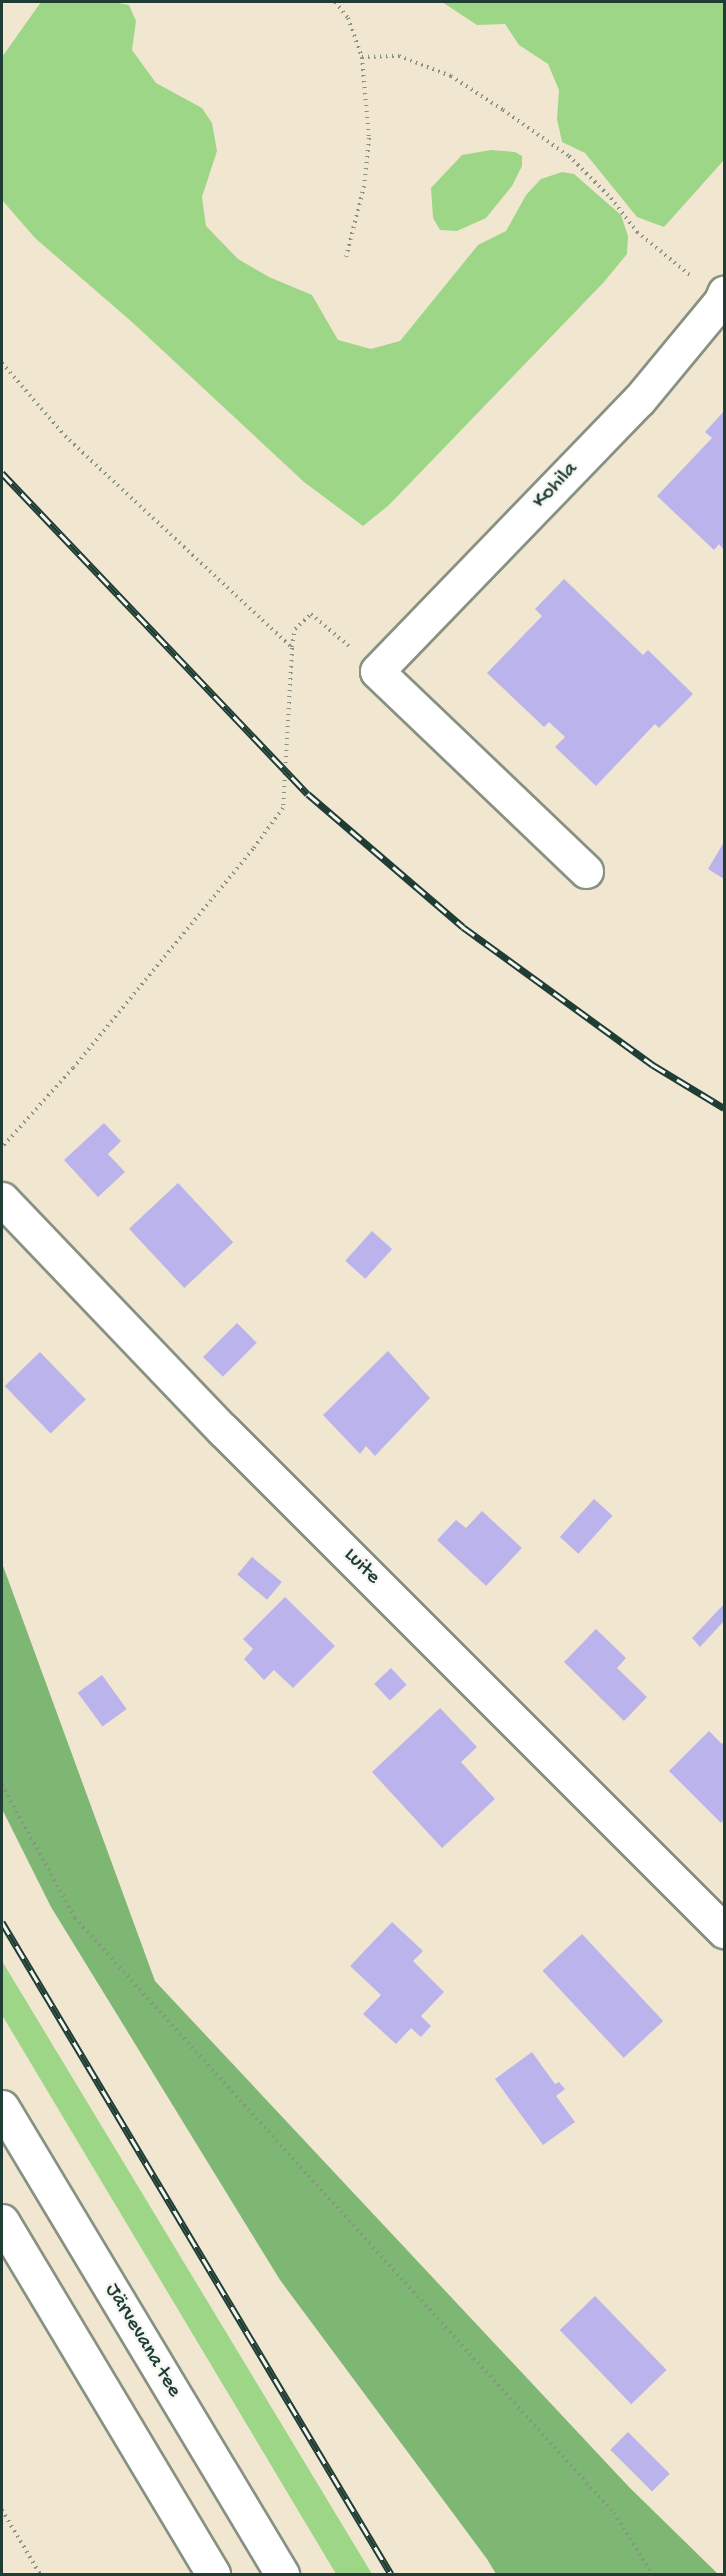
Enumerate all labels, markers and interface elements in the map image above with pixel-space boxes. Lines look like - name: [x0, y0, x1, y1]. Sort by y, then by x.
- street label: Kohila: [528, 458, 584, 514]
- street label: Luite: [337, 1543, 385, 1591]
- street label: Järvevana tee: [98, 2280, 186, 2402]

